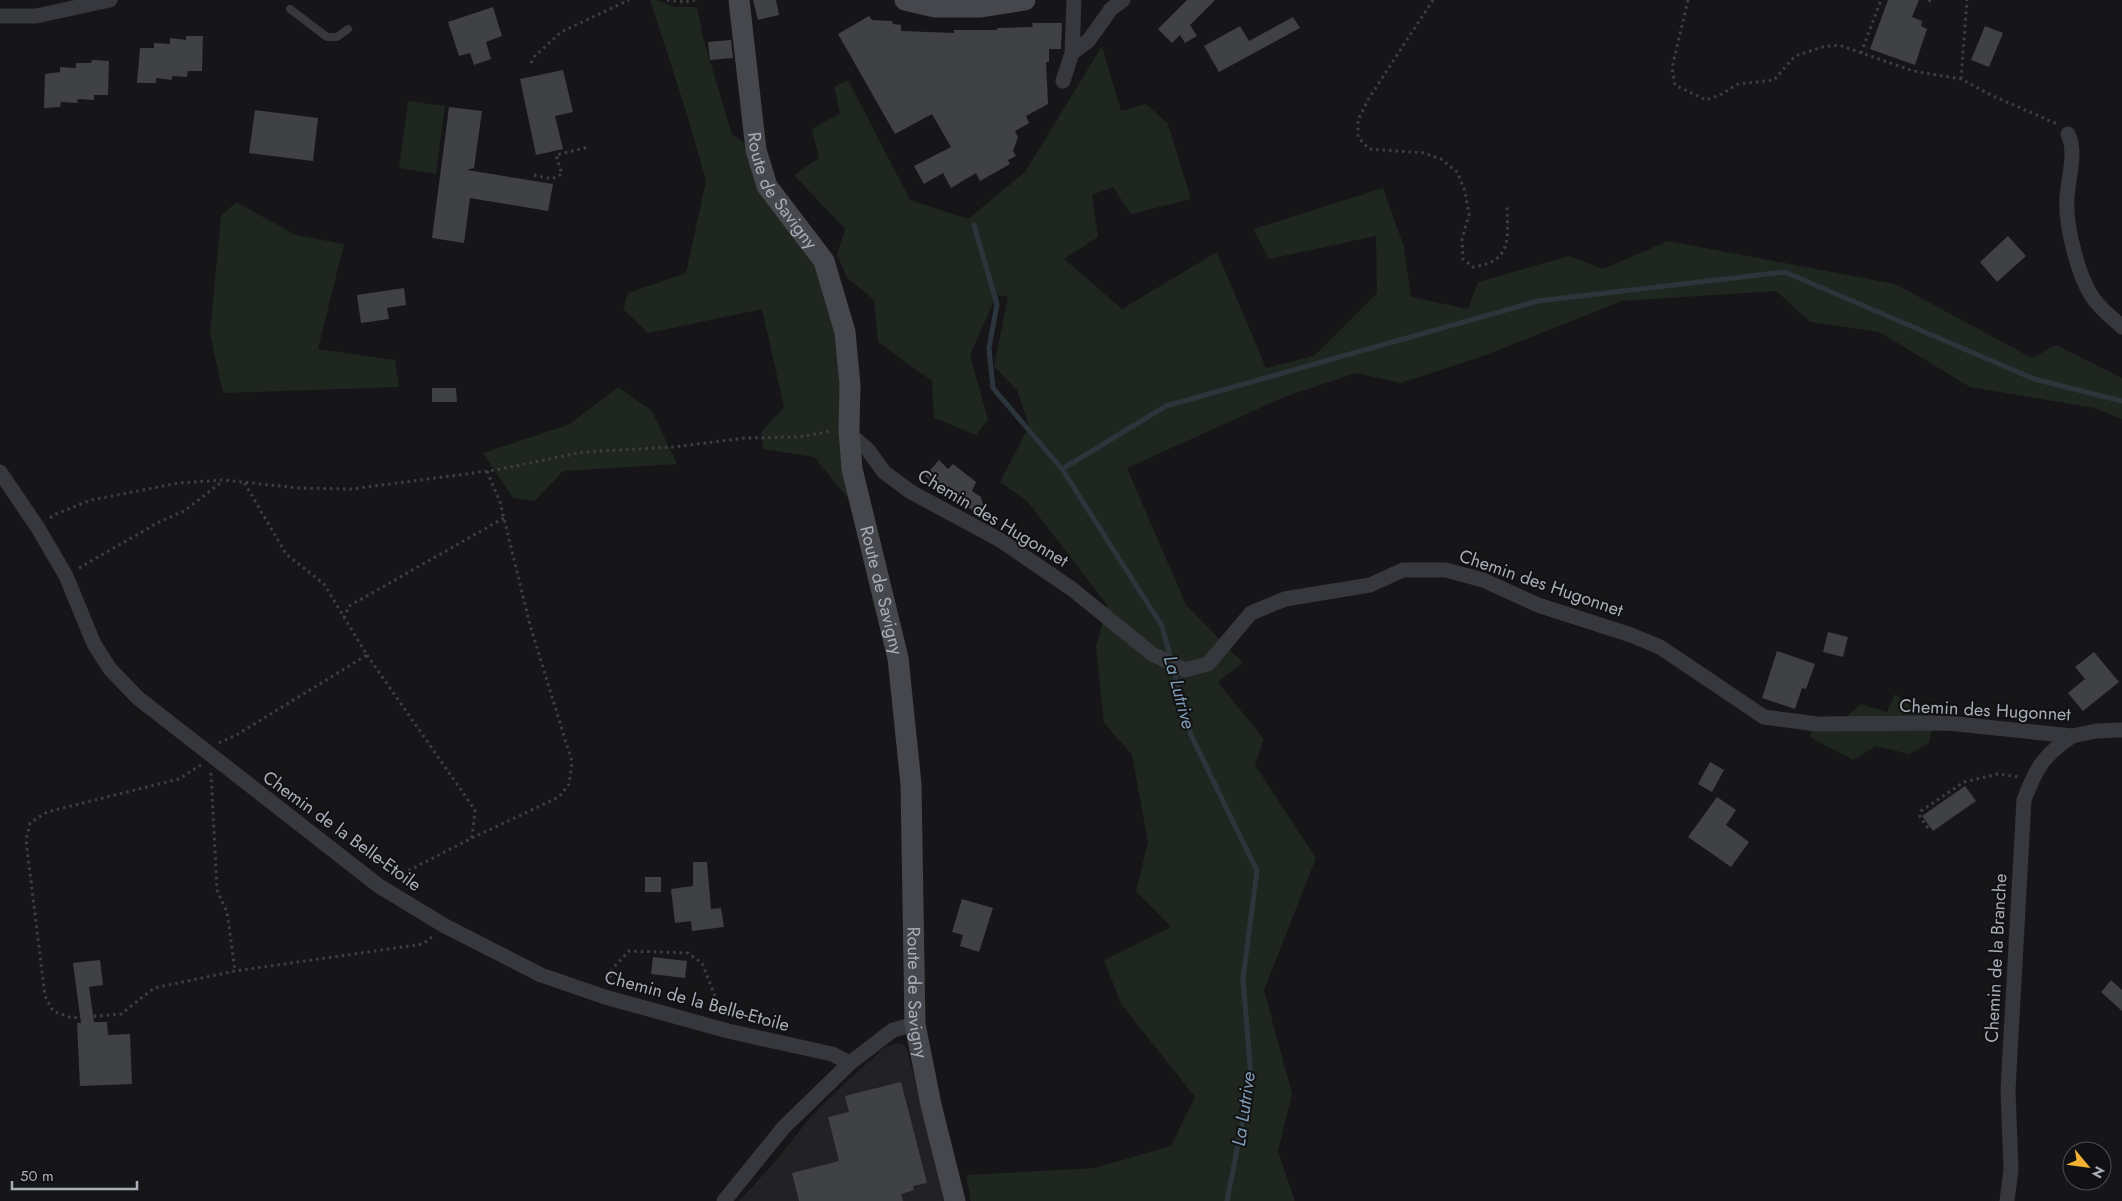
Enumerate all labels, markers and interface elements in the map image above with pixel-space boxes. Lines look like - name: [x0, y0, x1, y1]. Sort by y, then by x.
- street label: Route de Savigny: [741, 131, 824, 255]
- street label: Chemin des Hugonnet: [913, 463, 1074, 574]
- street label: Route de Savigny: [853, 523, 910, 658]
- street label: Chemin des Hugonnet: [1456, 543, 1627, 623]
- water label: La Lutrive: [1157, 652, 1202, 732]
- street label: Chemin des Hugonnet: [1899, 693, 2072, 728]
- street label: Chemin de la Belle-Etoile: [257, 764, 427, 898]
- street label: Chemin de la Branche: [1979, 873, 2013, 1043]
- street label: Route de Savigny: [900, 926, 934, 1060]
- street label: Chemin de la Belle-Etoile: [602, 964, 792, 1038]
- water label: La Lutrive: [1225, 1070, 1262, 1148]
- north arrow: [2062, 1141, 2112, 1191]
- scale bar: [12, 1158, 138, 1190]
- text: N: [2087, 1163, 2110, 1182]
- text: 50 m: [20, 1165, 54, 1187]

